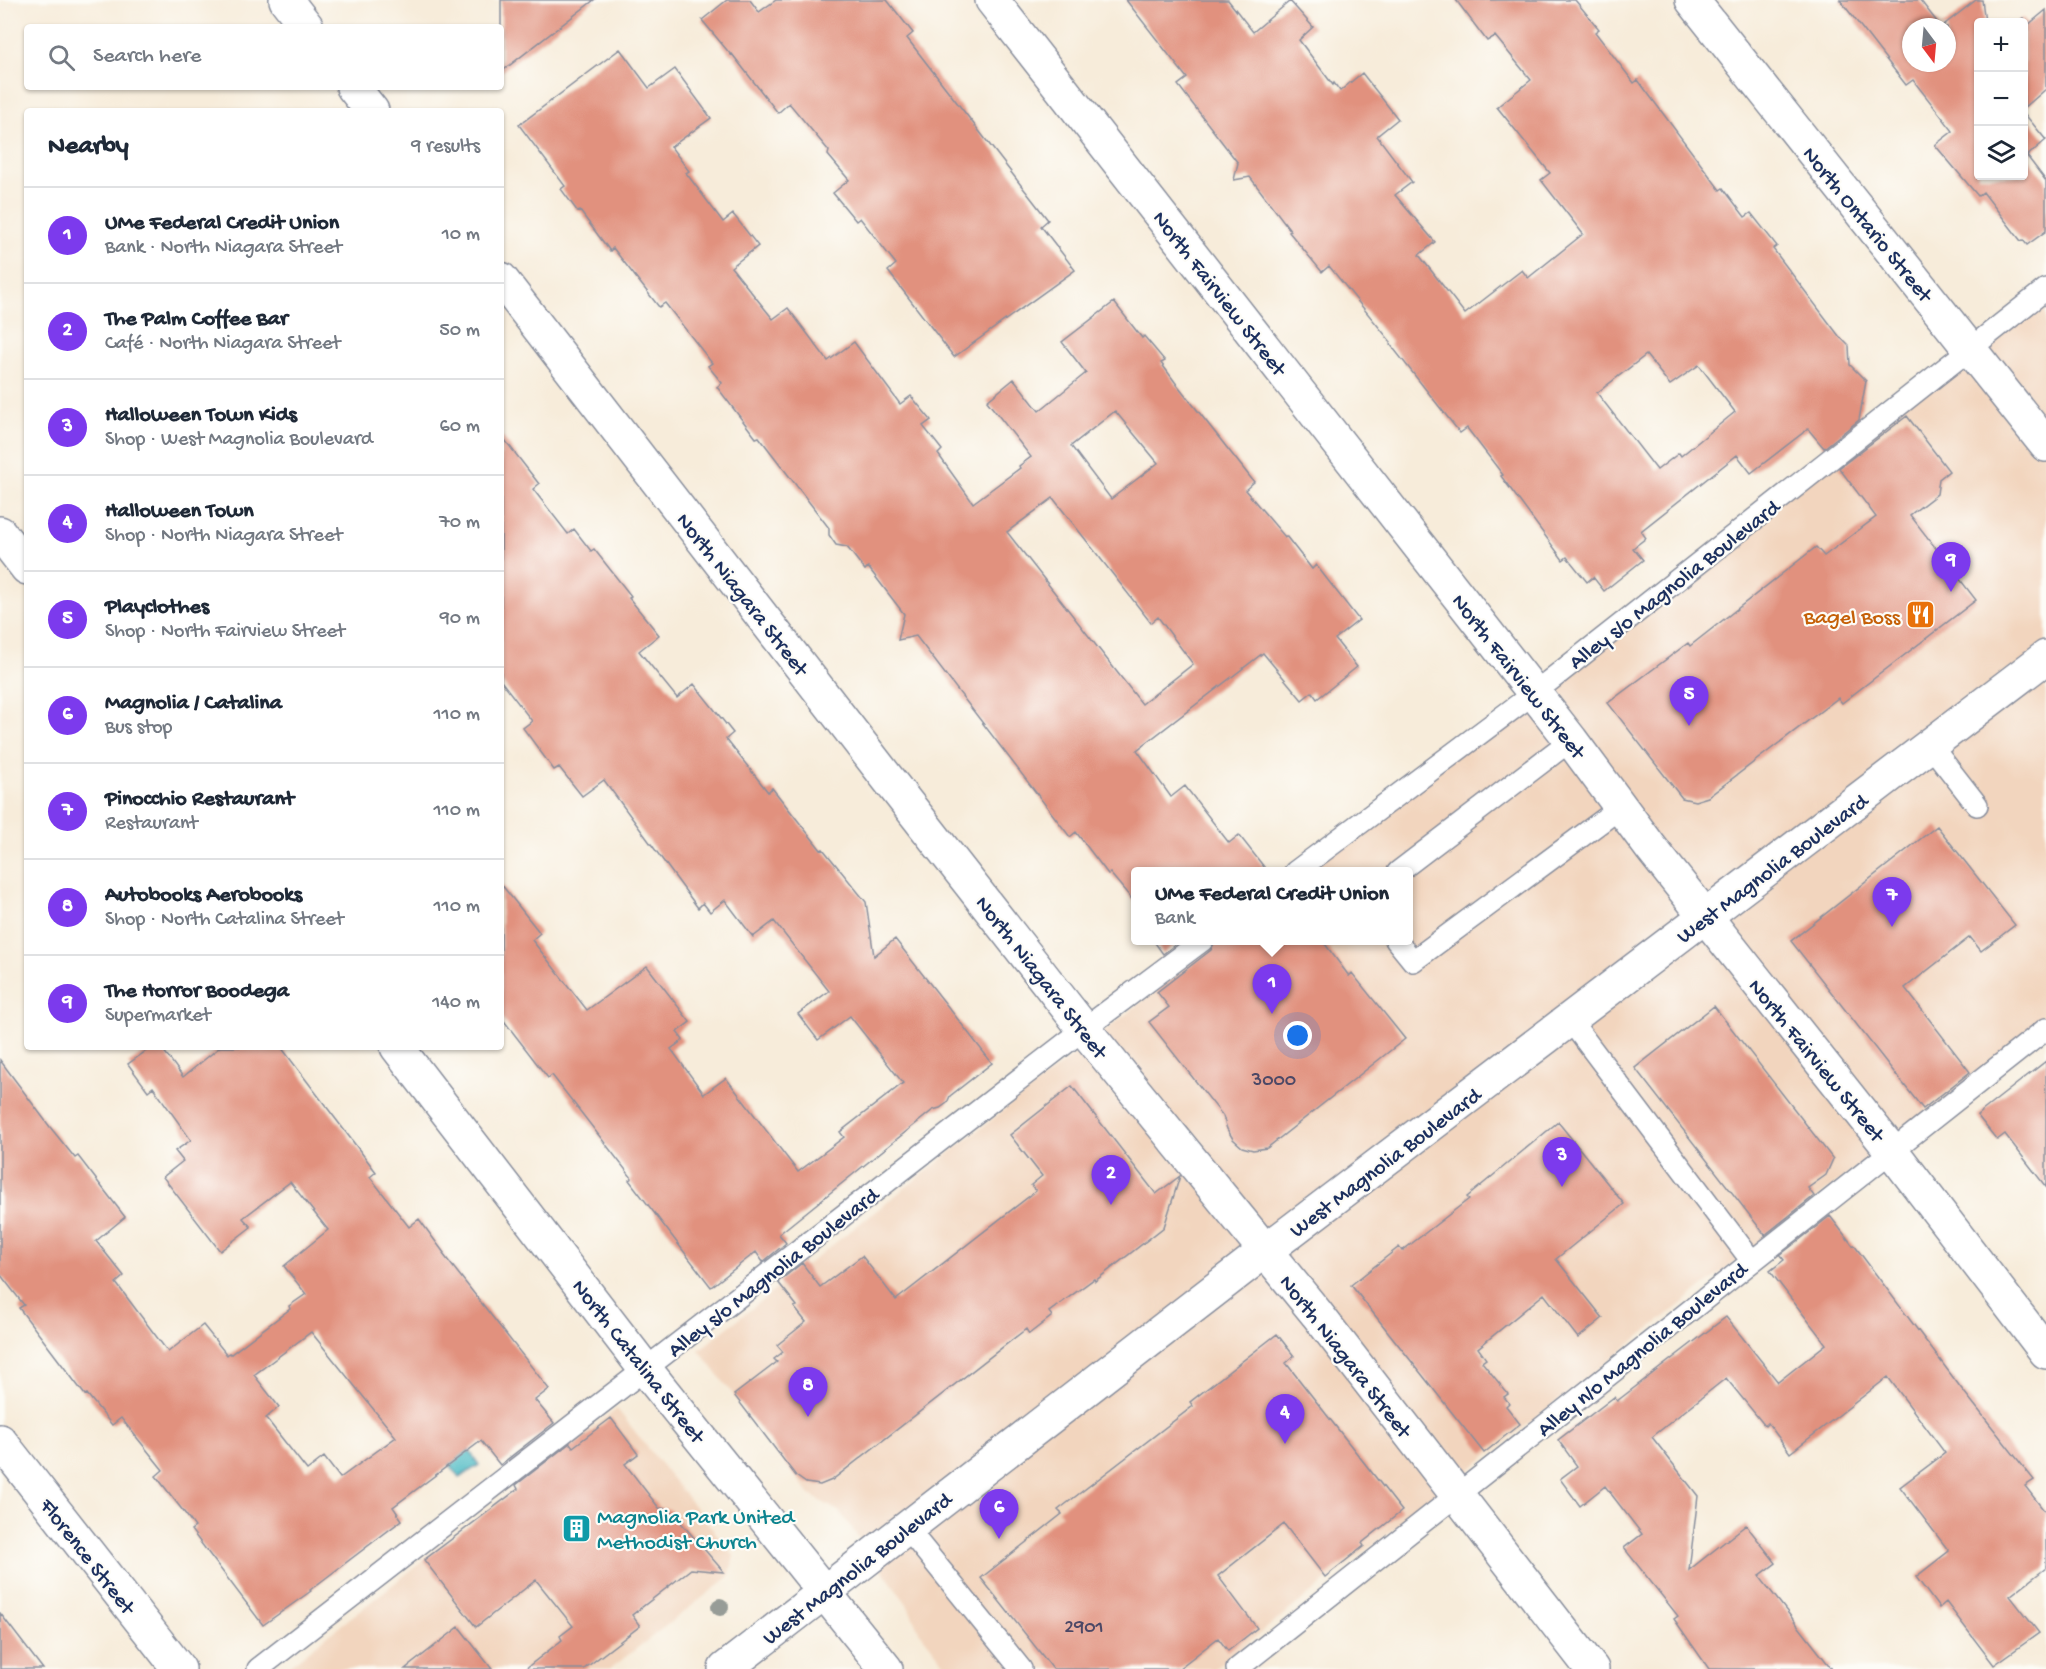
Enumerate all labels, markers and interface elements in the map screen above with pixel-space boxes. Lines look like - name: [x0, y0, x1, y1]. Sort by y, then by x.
- north arrow: [1902, 18, 1956, 72]
- map controls: [1974, 18, 2028, 180]
- button: +: [1974, 18, 2028, 72]
- search box: [24, 24, 504, 90]
- icon: search: [45, 41, 78, 74]
- text: Search here: [93, 44, 201, 70]
- button: −: [1974, 72, 2028, 126]
- button: layers: [1974, 126, 2028, 180]
- text: Nearby: [48, 132, 129, 163]
- text: 9 results: [411, 136, 480, 159]
- street label: North Ontario Street: [1795, 143, 1938, 310]
- street label: North Fairview Street: [1145, 207, 1292, 384]
- text: UMe Federal Credit Union: [105, 211, 339, 237]
- text: 1: [63, 224, 72, 247]
- text: 10 m: [442, 224, 480, 247]
- text: Bank · North Niagara Street: [105, 237, 342, 260]
- text: The Palm Coffee Bar: [105, 307, 288, 333]
- text: 2: [63, 320, 72, 343]
- text: 50 m: [439, 320, 480, 343]
- text: Café · North Niagara Street: [105, 333, 341, 356]
- text: Halloween Town Kids: [105, 403, 297, 429]
- text: 3: [62, 416, 73, 439]
- text: 60 m: [440, 416, 480, 439]
- text: Shop · West Magnolia Boulevard: [105, 429, 373, 452]
- street label: Alley s/o Magnolia Boulevard: [1565, 494, 1788, 677]
- text: Halloween Town: [105, 499, 254, 525]
- street label: North Niagara Street: [669, 509, 814, 684]
- text: 4: [63, 512, 72, 535]
- text: 70 m: [439, 512, 480, 535]
- text: Shop · North Niagara Street: [105, 525, 342, 548]
- pin: 9: [1932, 542, 1970, 592]
- street label: North Fairview Street: [1444, 590, 1591, 767]
- text: Playclothes: [105, 595, 209, 621]
- restaurant icon: Bagel Boss: [1905, 599, 1937, 631]
- place label: Bagel Boss: [1803, 606, 1901, 632]
- text: 5: [62, 608, 73, 631]
- text: 90 m: [440, 608, 480, 631]
- text: Shop · North Fairview Street: [105, 621, 345, 644]
- pin: 5: [1670, 676, 1708, 726]
- text: Magnolia / Catalina: [105, 691, 282, 717]
- text: 6: [62, 704, 73, 727]
- text: 110 m: [434, 704, 480, 727]
- text: Bus stop: [105, 717, 172, 740]
- text: Pinocchio Restaurant: [105, 787, 294, 813]
- street label: West Magnolia Boulevard: [1673, 788, 1876, 951]
- text: 7: [62, 800, 73, 823]
- text: 110 m: [434, 800, 480, 823]
- text: Restaurant: [105, 813, 198, 836]
- popup: [1131, 867, 1413, 945]
- pin: 7: [1872, 878, 1912, 927]
- text: UMe Federal Credit Union: [1155, 882, 1389, 908]
- text: Autobooks Aerobooks: [105, 883, 302, 909]
- street label: North Niagara Street: [968, 892, 1113, 1067]
- text: 8: [62, 896, 73, 919]
- text: 110 m: [434, 896, 480, 919]
- text: Bank: [1155, 908, 1195, 931]
- text: Shop · North Catalina Street: [105, 909, 344, 932]
- pin: 1: [1252, 964, 1292, 1014]
- street label: North Fairview Street: [1741, 975, 1890, 1150]
- text: The Horror Boodega: [105, 979, 289, 1005]
- text: 9: [62, 992, 73, 1015]
- text: 140 m: [432, 992, 480, 1015]
- text: Supermarket: [105, 1005, 211, 1028]
- your location: [1283, 1021, 1312, 1050]
- house number: 3000: [1251, 1070, 1296, 1093]
- street label: West Magnolia Boulevard: [1286, 1082, 1489, 1245]
- pin: 3: [1542, 1138, 1582, 1187]
- pin: 2: [1092, 1156, 1130, 1205]
- street label: Alley s/o Magnolia Boulevard: [664, 1182, 887, 1365]
- street label: Alley n/o Magnolia Boulevard: [1533, 1257, 1756, 1444]
- street label: North Niagara Street: [1272, 1271, 1417, 1446]
- street label: North Catalina Street: [565, 1275, 710, 1451]
- pin: 8: [788, 1368, 828, 1417]
- pin: 4: [1266, 1394, 1304, 1444]
- street label: West Magnolia Boulevard: [759, 1487, 960, 1652]
- pin: 6: [980, 1490, 1018, 1539]
- street label: Florence Street: [32, 1494, 140, 1622]
- place label: Magnolia Park United Methodist Church: [597, 1506, 796, 1557]
- building icon: Magnolia Park United Methodist Church: [560, 1512, 592, 1544]
- house number: 2901: [1064, 1617, 1104, 1640]

